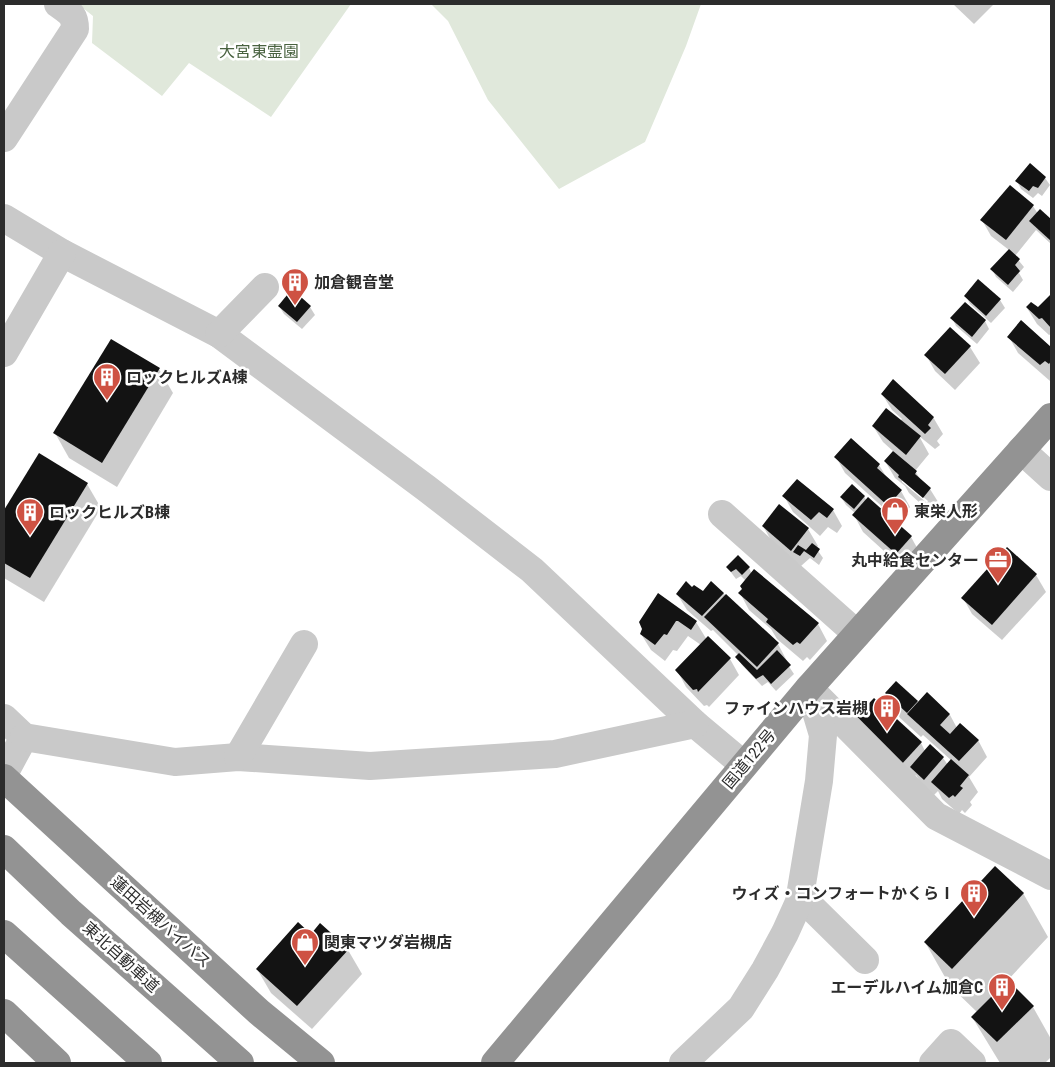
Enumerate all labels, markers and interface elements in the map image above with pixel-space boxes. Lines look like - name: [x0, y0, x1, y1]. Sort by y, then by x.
- park label: 大宮東霊園: [219, 42, 299, 61]
- building icon: 加倉観音堂: [280, 267, 310, 306]
- place label: 加倉観音堂: [314, 273, 394, 292]
- building icon: ロックヒルズA棟: [92, 362, 122, 401]
- place label: ロックヒルズA棟: [126, 368, 248, 387]
- shop icon: 東栄人形: [880, 496, 910, 535]
- building icon: ロックヒルズB棟: [15, 497, 45, 536]
- place label: 東栄人形: [914, 502, 978, 521]
- place label: ロックヒルズB棟: [49, 503, 170, 522]
- office icon: 丸中給食センター: [983, 545, 1013, 584]
- place label: 丸中給食センター: [851, 551, 979, 570]
- building icon: ファインハウス岩槻: [872, 693, 902, 732]
- place label: ファインハウス岩槻: [724, 699, 868, 718]
- street label: 国道122号: [719, 725, 779, 793]
- street label: 蓮田岩槻バイパス: [107, 872, 215, 972]
- building icon: ウィズ・コンフォートかくらⅠ: [959, 878, 989, 917]
- place label: ウィズ・コンフォートかくらⅠ: [731, 884, 955, 903]
- street label: 東北自動車道: [79, 918, 163, 996]
- shop icon: 関東マツダ岩槻店: [290, 927, 320, 966]
- place label: 関東マツダ岩槻店: [324, 933, 452, 952]
- building icon: エーデルハイム加倉C: [987, 972, 1017, 1011]
- place label: エーデルハイム加倉C: [831, 978, 983, 997]

